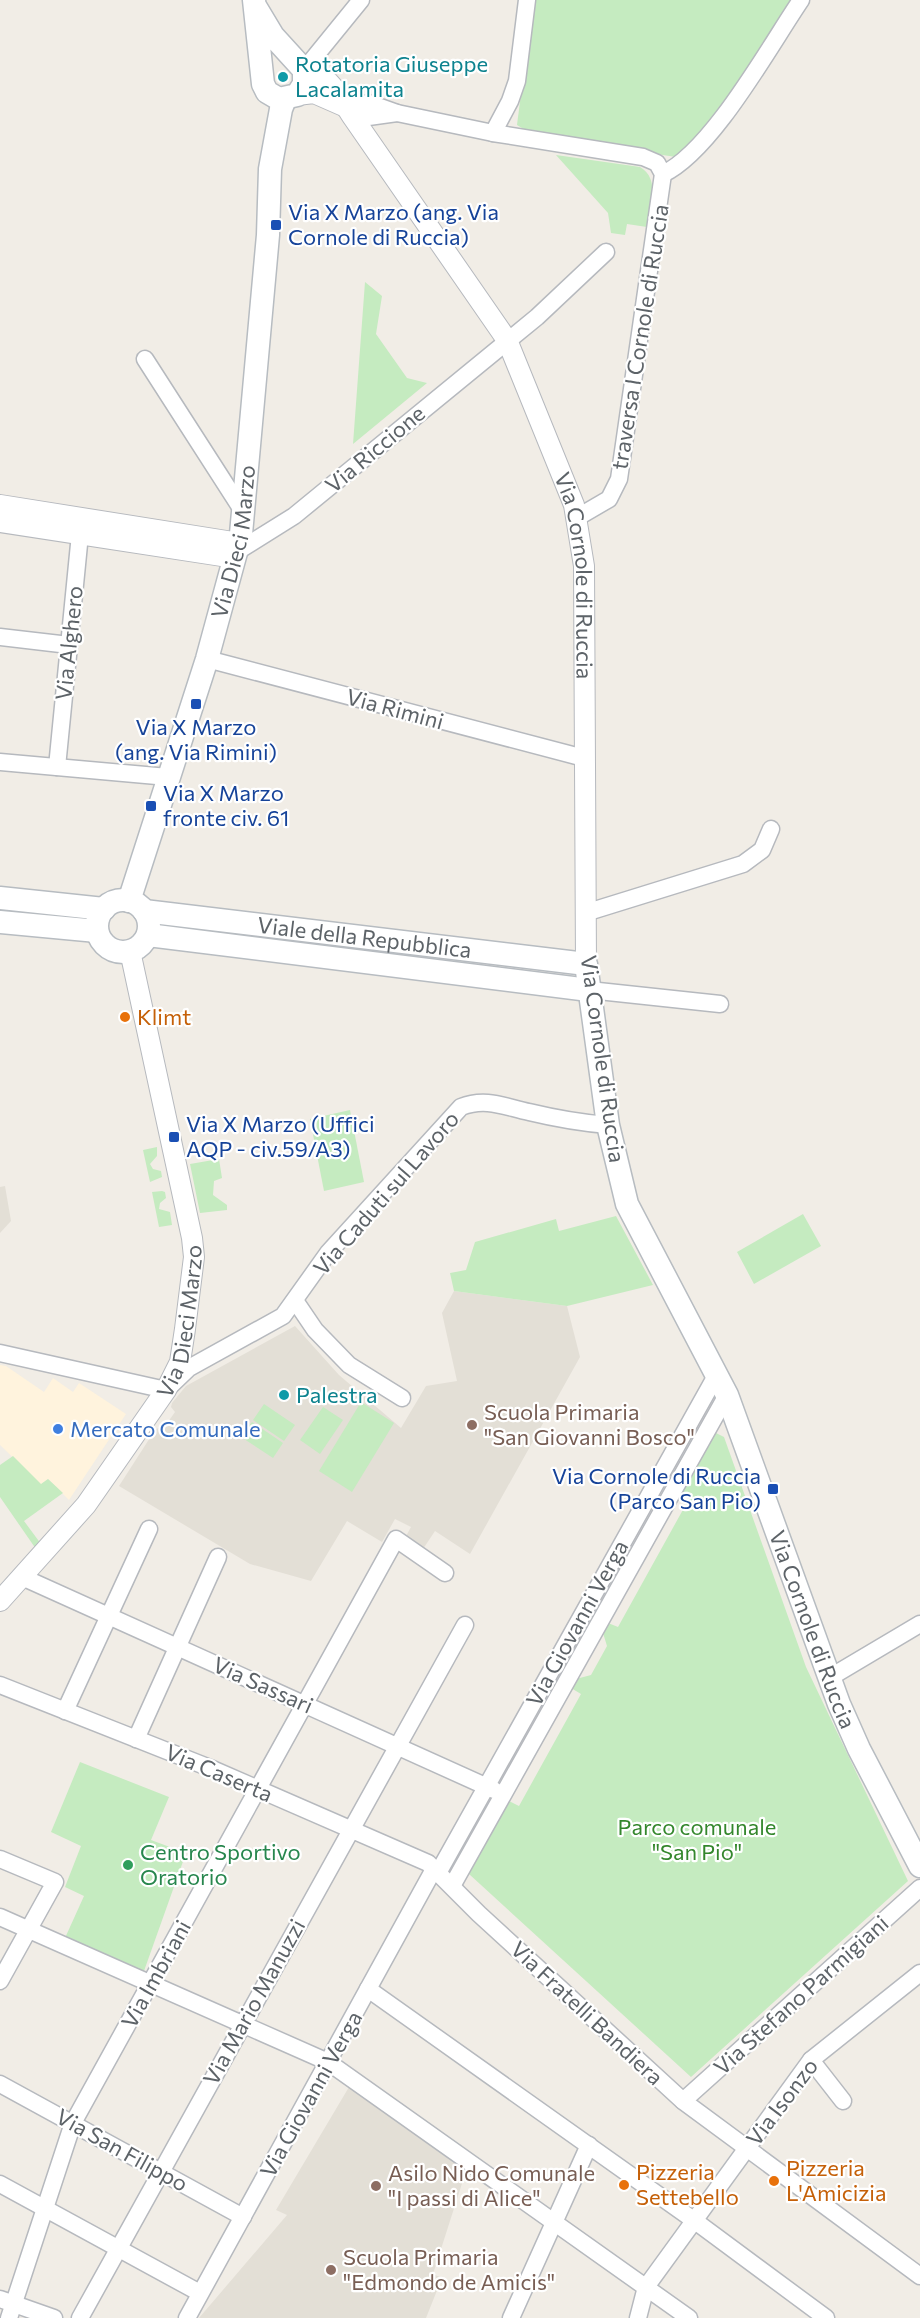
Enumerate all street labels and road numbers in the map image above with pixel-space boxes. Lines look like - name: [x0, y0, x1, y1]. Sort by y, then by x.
- street label: traversa I Cornole di Ruccia: [605, 202, 674, 472]
- street label: Via Riccione: [319, 399, 430, 498]
- street label: Via Dieci Marzo: [205, 464, 260, 621]
- street label: Via Cornole di Ruccia: [549, 468, 599, 679]
- street label: Via Alghero: [49, 584, 88, 702]
- street label: Via Rimini: [343, 683, 447, 734]
- street label: Viale della Repubblica: [256, 911, 473, 963]
- street label: Via Cornole di Ruccia: [576, 954, 631, 1164]
- street label: Via Caduti sul Lavoro: [307, 1105, 464, 1280]
- street label: Via Dieci Marzo: [150, 1244, 207, 1402]
- street label: Via Cornole di Ruccia: [764, 1526, 862, 1733]
- street label: Via Giovanni Verga: [520, 1535, 633, 1711]
- street label: Via Sassari: [209, 1650, 317, 1719]
- street label: Via Caserta: [161, 1738, 277, 1807]
- street label: Via Stefano Parmigiani: [708, 1909, 894, 2080]
- street label: Via Mario Manuzzi: [197, 1914, 310, 2089]
- street label: Via Imbriani: [115, 1915, 196, 2032]
- street label: Via Fratelli Bandiera: [505, 1935, 669, 2090]
- street label: Via Giovanni Verga: [254, 2006, 367, 2182]
- street label: Via Isonzo: [740, 2053, 823, 2151]
- street label: Via San Filippo: [52, 2102, 193, 2197]

